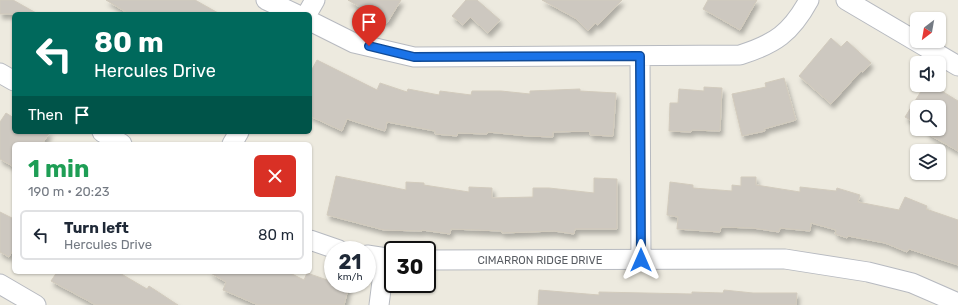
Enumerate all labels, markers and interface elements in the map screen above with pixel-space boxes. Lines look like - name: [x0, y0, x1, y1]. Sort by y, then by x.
- pin: [352, 5, 386, 46]
- icon: arrive: [358, 11, 380, 33]
- north arrow: [910, 12, 946, 48]
- map controls: [910, 12, 946, 180]
- text: 80 m: [94, 26, 164, 59]
- icon: left: [28, 28, 80, 80]
- button: sound: [910, 56, 946, 92]
- text: Hercules Drive: [94, 60, 216, 82]
- button: search: [910, 100, 946, 136]
- icon: arrive: [71, 104, 93, 126]
- text: Then: [28, 106, 63, 124]
- button: layers: [910, 144, 946, 180]
- text: 1 min: [28, 155, 89, 183]
- button: close: [254, 155, 296, 197]
- text: 190 m · 20:23: [28, 184, 110, 199]
- text: Turn left: [64, 219, 129, 237]
- icon: left: [30, 224, 52, 246]
- text: 80 m: [258, 226, 294, 244]
- text: Hercules Drive: [64, 237, 152, 252]
- position arrow: [620, 239, 662, 281]
- speed limit sign: 30: [384, 241, 436, 293]
- text: 21: [339, 250, 361, 274]
- street label: CIMARRON RIDGE DRIVE: [478, 254, 603, 267]
- text: km/h: [338, 271, 362, 283]

